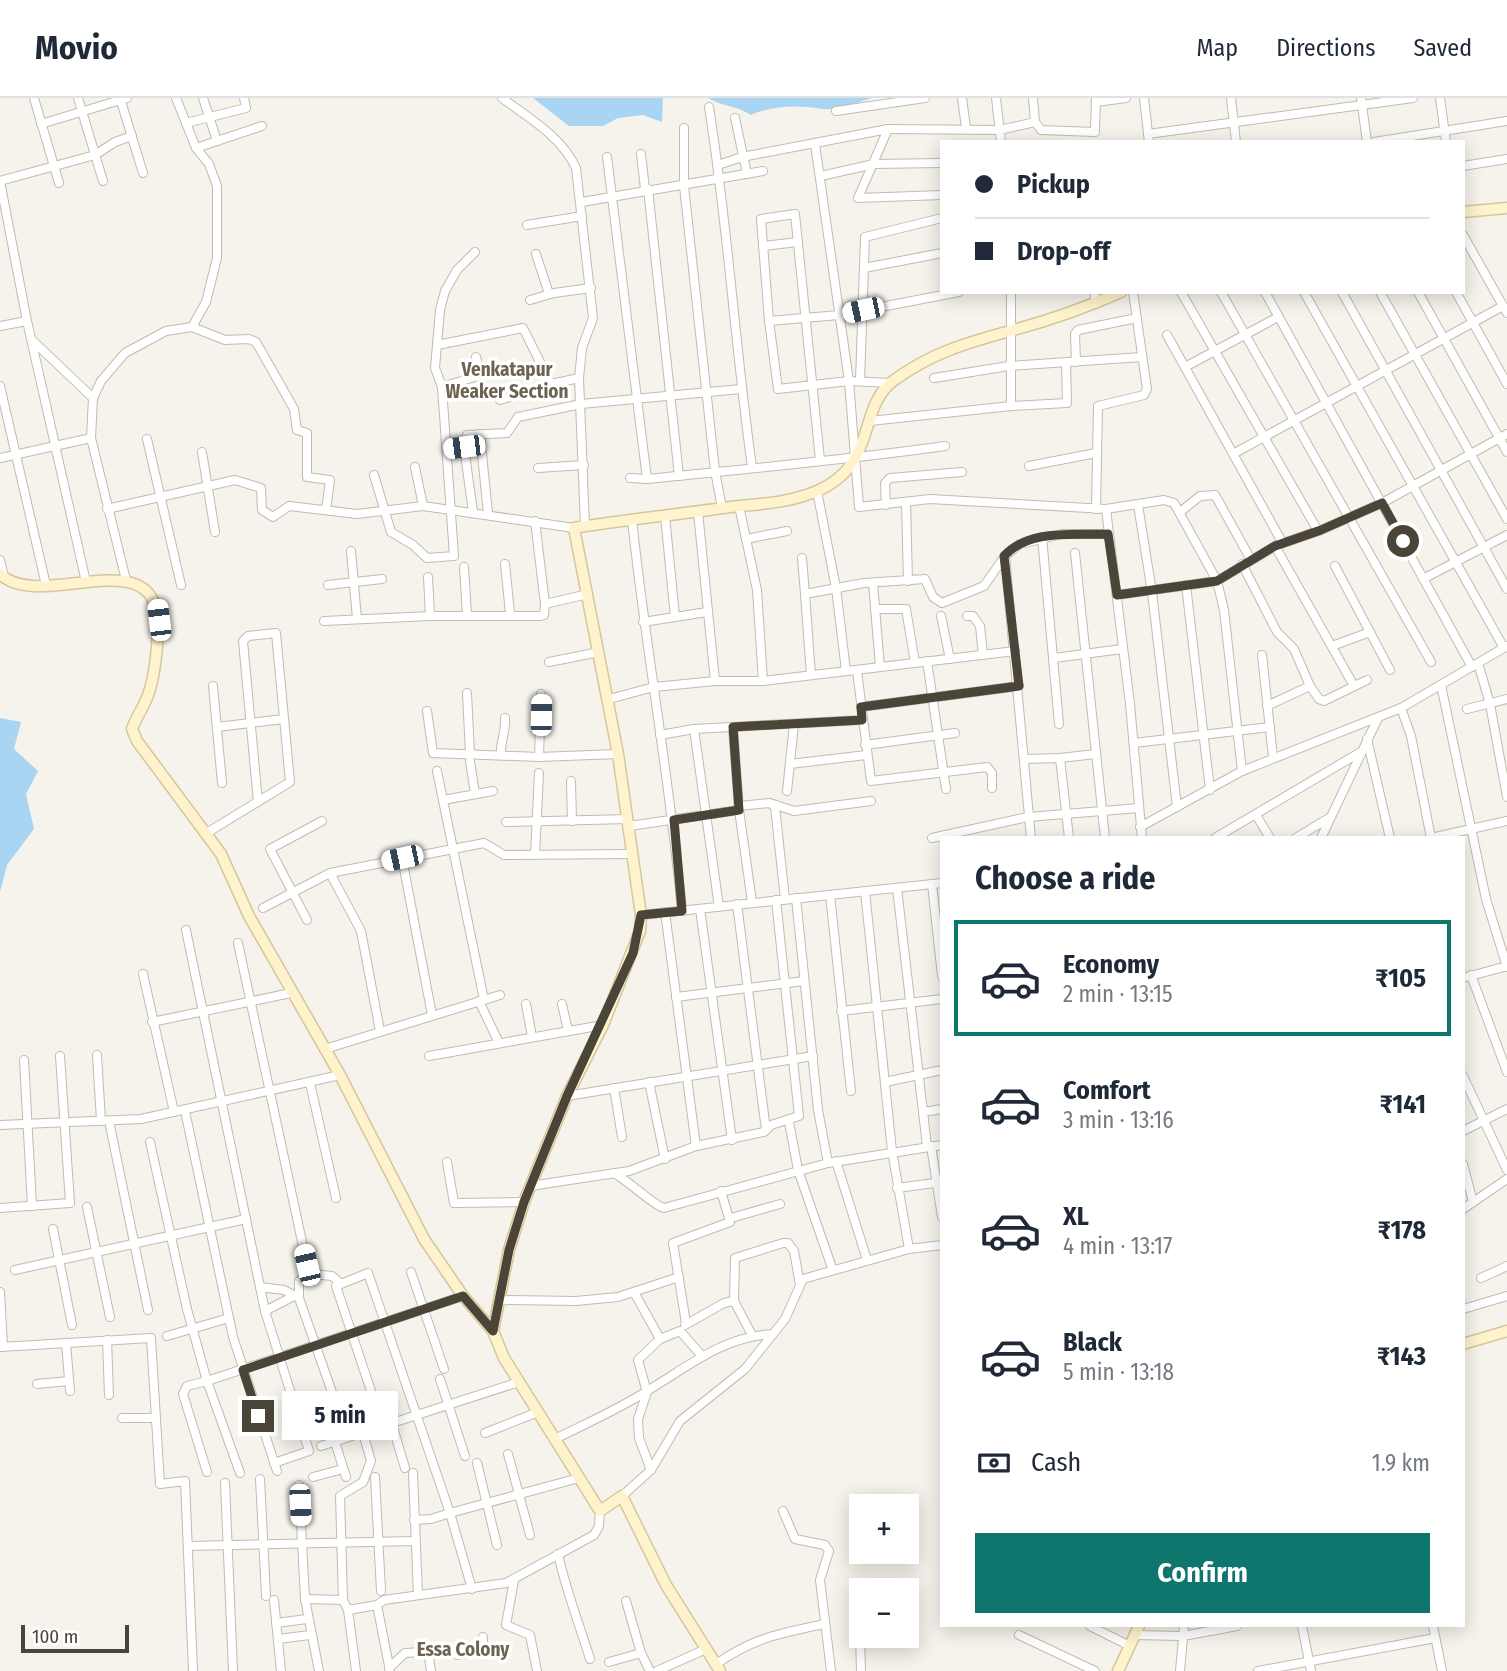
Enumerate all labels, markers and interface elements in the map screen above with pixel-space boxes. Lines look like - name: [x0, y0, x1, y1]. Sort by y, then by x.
- text: Movio: [35, 28, 118, 68]
- text: Map: [1197, 34, 1238, 62]
- text: Directions: [1276, 34, 1375, 62]
- text: Saved: [1413, 34, 1472, 62]
- text: Pickup: [1017, 169, 1090, 200]
- text: Drop-off: [1017, 236, 1110, 267]
- car: [841, 295, 886, 325]
- district label: Venkatapur Weaker Section: [446, 358, 568, 403]
- car: [442, 434, 487, 460]
- route start: [1387, 525, 1419, 557]
- car: [147, 598, 172, 642]
- car: [531, 694, 552, 736]
- car: [380, 843, 425, 873]
- text: Choose a ride: [975, 859, 1156, 897]
- icon: car: [979, 947, 1042, 1010]
- text: Economy: [1063, 949, 1159, 980]
- text: ₹105: [1375, 963, 1426, 994]
- text: 2 min · 13:15: [1063, 980, 1173, 1008]
- icon: car: [979, 1073, 1042, 1136]
- text: Comfort: [1063, 1075, 1151, 1106]
- text: ₹141: [1380, 1089, 1426, 1120]
- text: 3 min · 13:16: [1063, 1106, 1174, 1134]
- icon: car: [979, 1199, 1042, 1262]
- text: XL: [1063, 1201, 1089, 1232]
- text: ₹178: [1378, 1215, 1426, 1246]
- text: 4 min · 13:17: [1063, 1232, 1172, 1260]
- car: [293, 1242, 322, 1288]
- icon: car: [979, 1325, 1042, 1388]
- text: Black: [1063, 1327, 1122, 1358]
- text: ₹143: [1377, 1341, 1426, 1372]
- text: 5 min · 13:18: [1063, 1358, 1174, 1386]
- callout: 5 min: [282, 1392, 398, 1440]
- route end: [242, 1400, 274, 1432]
- text: 5 min: [314, 1401, 366, 1429]
- icon: cash: [975, 1444, 1013, 1482]
- text: Cash: [1031, 1447, 1081, 1478]
- text: 1.9 km: [1372, 1449, 1430, 1477]
- car: [289, 1483, 312, 1527]
- map controls: [849, 1494, 919, 1648]
- button: +: [849, 1494, 919, 1564]
- button: Confirm: [975, 1533, 1430, 1613]
- button: −: [849, 1578, 919, 1648]
- scale bar: [21, 1622, 130, 1654]
- text: 100 m: [32, 1625, 78, 1648]
- district label: Essa Colony: [417, 1638, 510, 1661]

